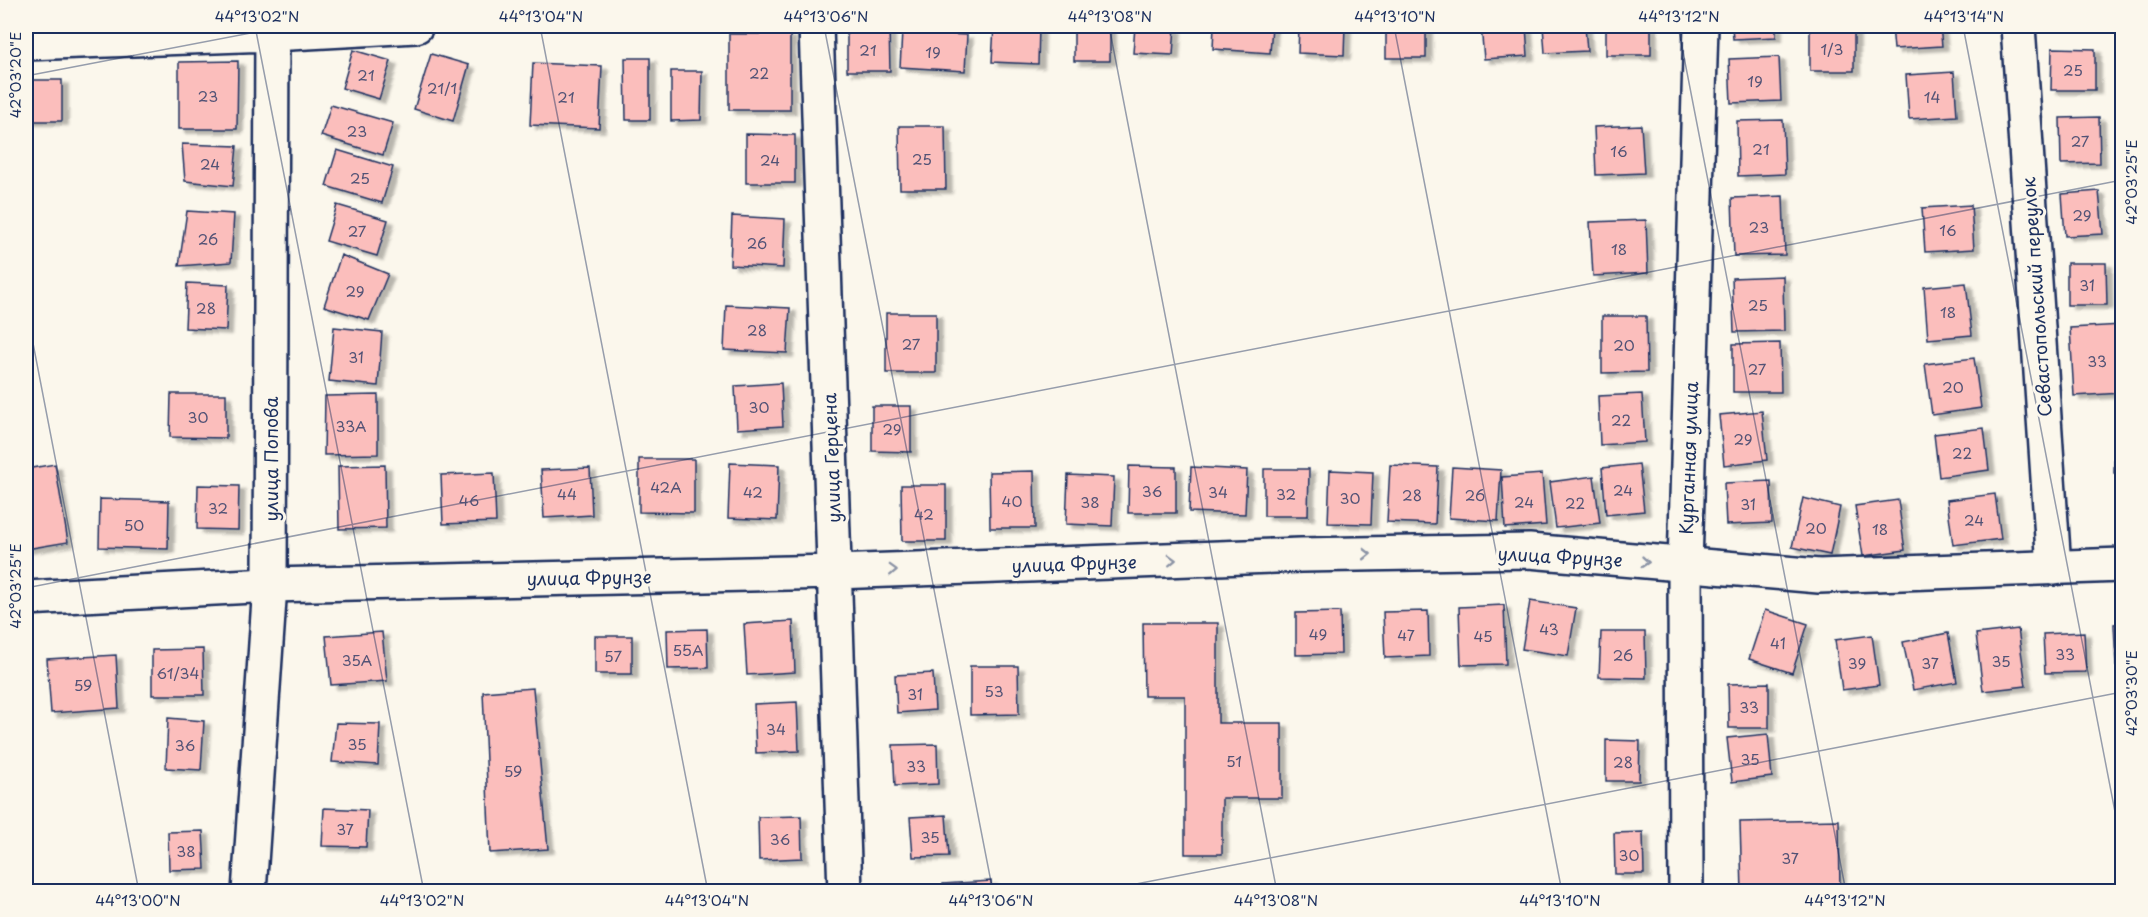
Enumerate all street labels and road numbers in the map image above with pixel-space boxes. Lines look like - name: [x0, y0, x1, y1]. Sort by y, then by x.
- street label: Севастопольский переулок: [2014, 176, 2058, 418]
- street label: Курганная улица: [1672, 380, 1704, 535]
- street label: улица Герцена: [815, 392, 847, 523]
- street label: улица Попова: [257, 396, 284, 521]
- street label: улица Фрунзе: [1497, 539, 1623, 573]
- street label: улица Фрунзе: [1011, 547, 1137, 579]
- street label: улица Фрунзе: [526, 562, 652, 592]

